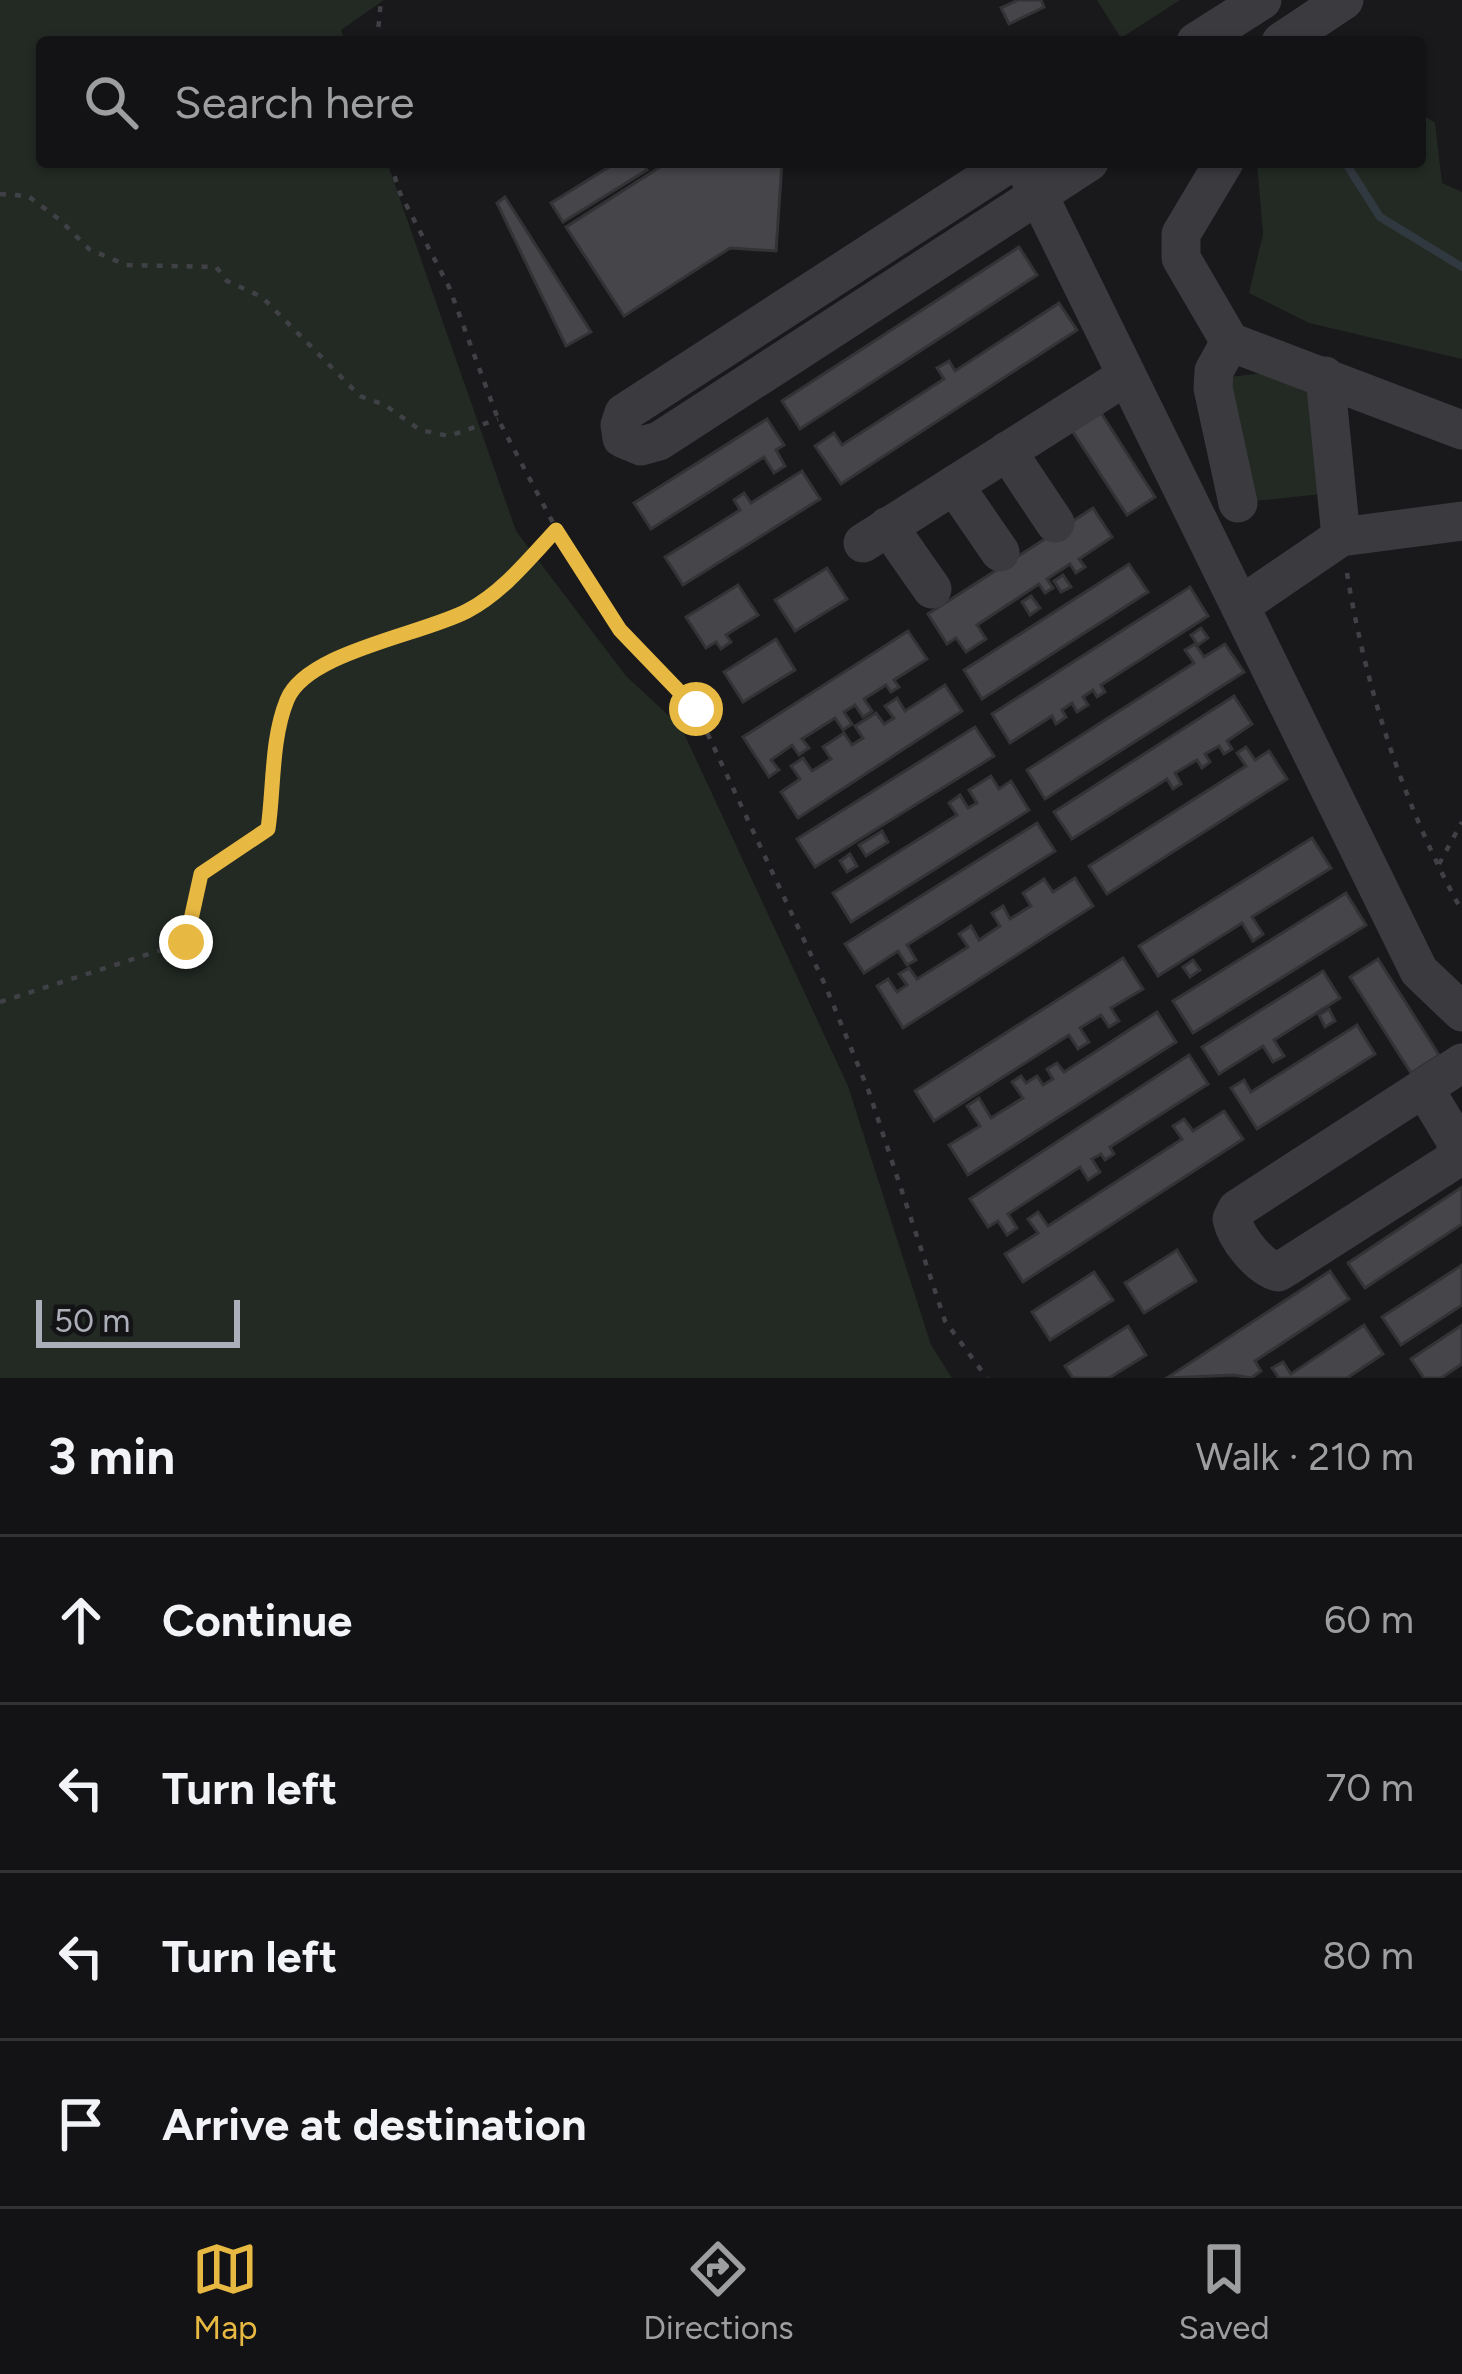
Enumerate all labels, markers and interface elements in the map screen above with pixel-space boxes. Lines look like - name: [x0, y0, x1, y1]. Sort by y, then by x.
- search box: [36, 36, 1426, 168]
- icon: search: [78, 69, 144, 135]
- text: Search here: [174, 75, 414, 129]
- route start: [669, 682, 723, 736]
- route end: [159, 915, 213, 969]
- scale bar: [36, 1294, 240, 1347]
- text: 50 m: [54, 1301, 130, 1340]
- text: 3 min: [48, 1426, 175, 1487]
- text: Walk · 210 m: [1196, 1433, 1414, 1480]
- icon: ahead: [48, 1587, 114, 1653]
- text: Continue: [162, 1593, 352, 1647]
- text: 60 m: [1324, 1596, 1414, 1643]
- icon: left: [48, 1755, 114, 1821]
- text: Turn left: [162, 1761, 337, 1815]
- text: 70 m: [1325, 1764, 1414, 1811]
- icon: left: [48, 1923, 114, 1989]
- text: Turn left: [162, 1929, 337, 1983]
- text: 80 m: [1322, 1932, 1414, 1979]
- icon: arrive: [48, 2091, 114, 2157]
- text: Arrive at destination: [162, 2097, 586, 2151]
- tab: Map: [192, 2236, 258, 2347]
- tab: Directions: [643, 2236, 794, 2347]
- tab: Saved: [1179, 2236, 1270, 2347]

